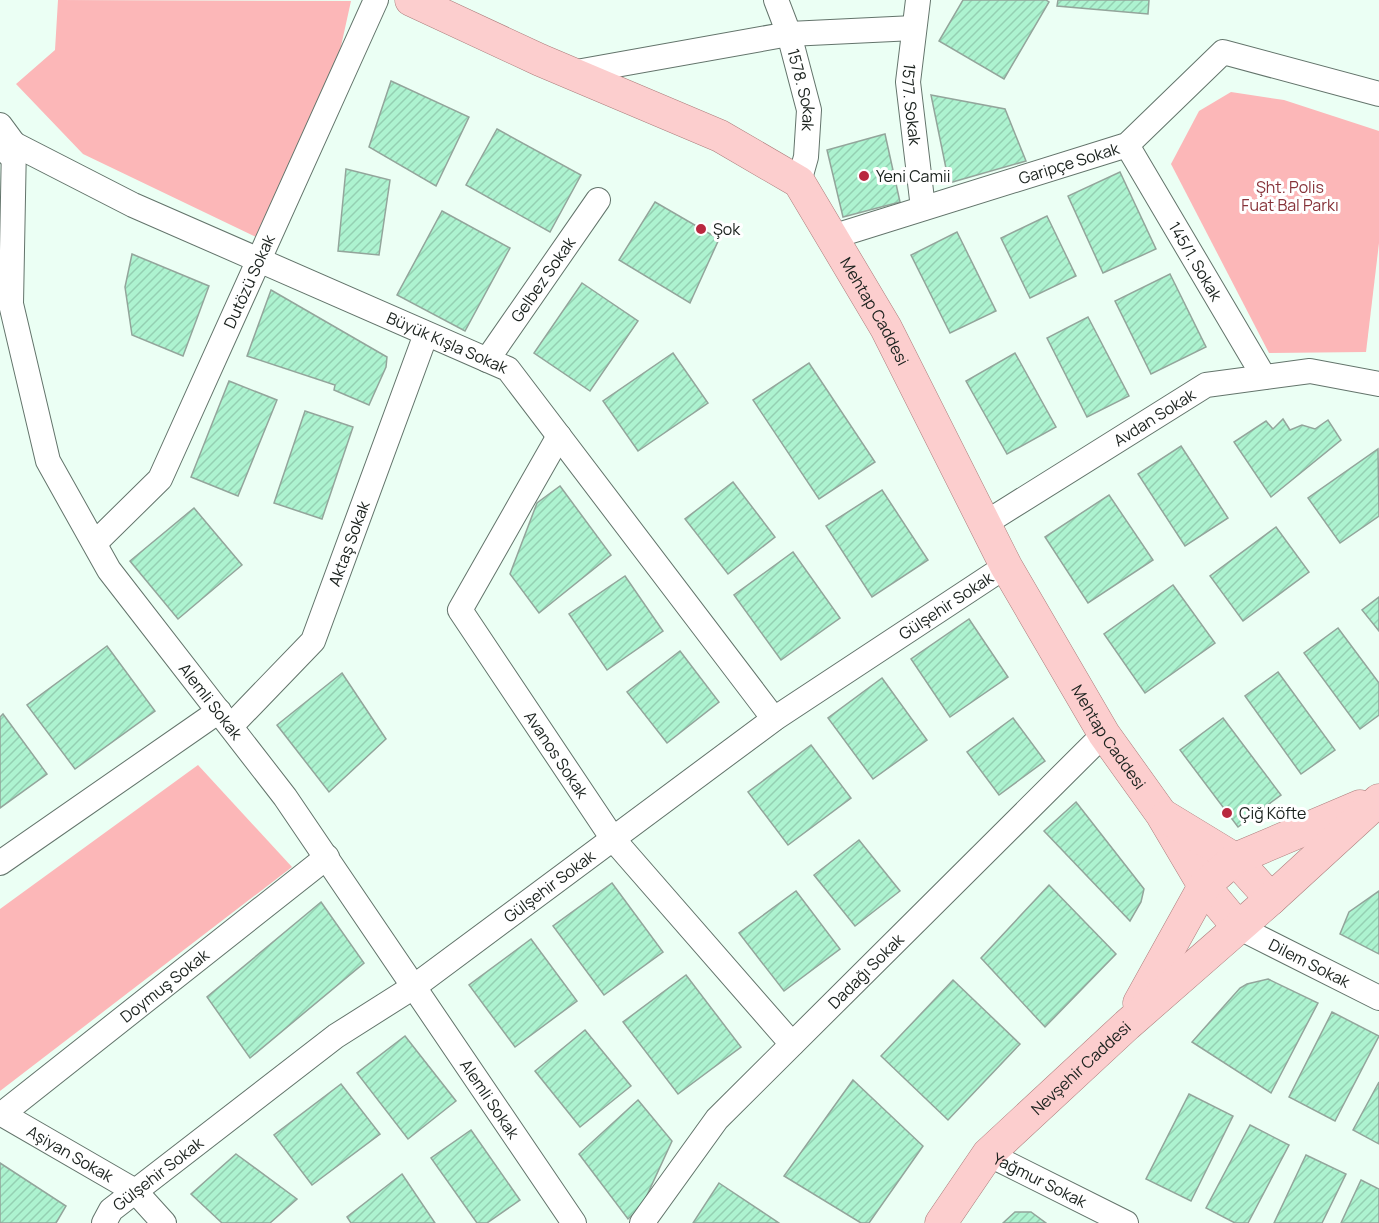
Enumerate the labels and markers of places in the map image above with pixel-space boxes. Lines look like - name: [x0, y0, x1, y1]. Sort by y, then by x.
- place label: Yeni Camii: [876, 165, 951, 187]
- marker: Yeni Camii: [857, 169, 871, 183]
- place label: Şok: [713, 218, 741, 240]
- marker: Şok: [694, 222, 708, 236]
- place label: Çiğ Köfte: [1239, 802, 1306, 824]
- marker: Çiğ Köfte: [1220, 806, 1234, 820]

